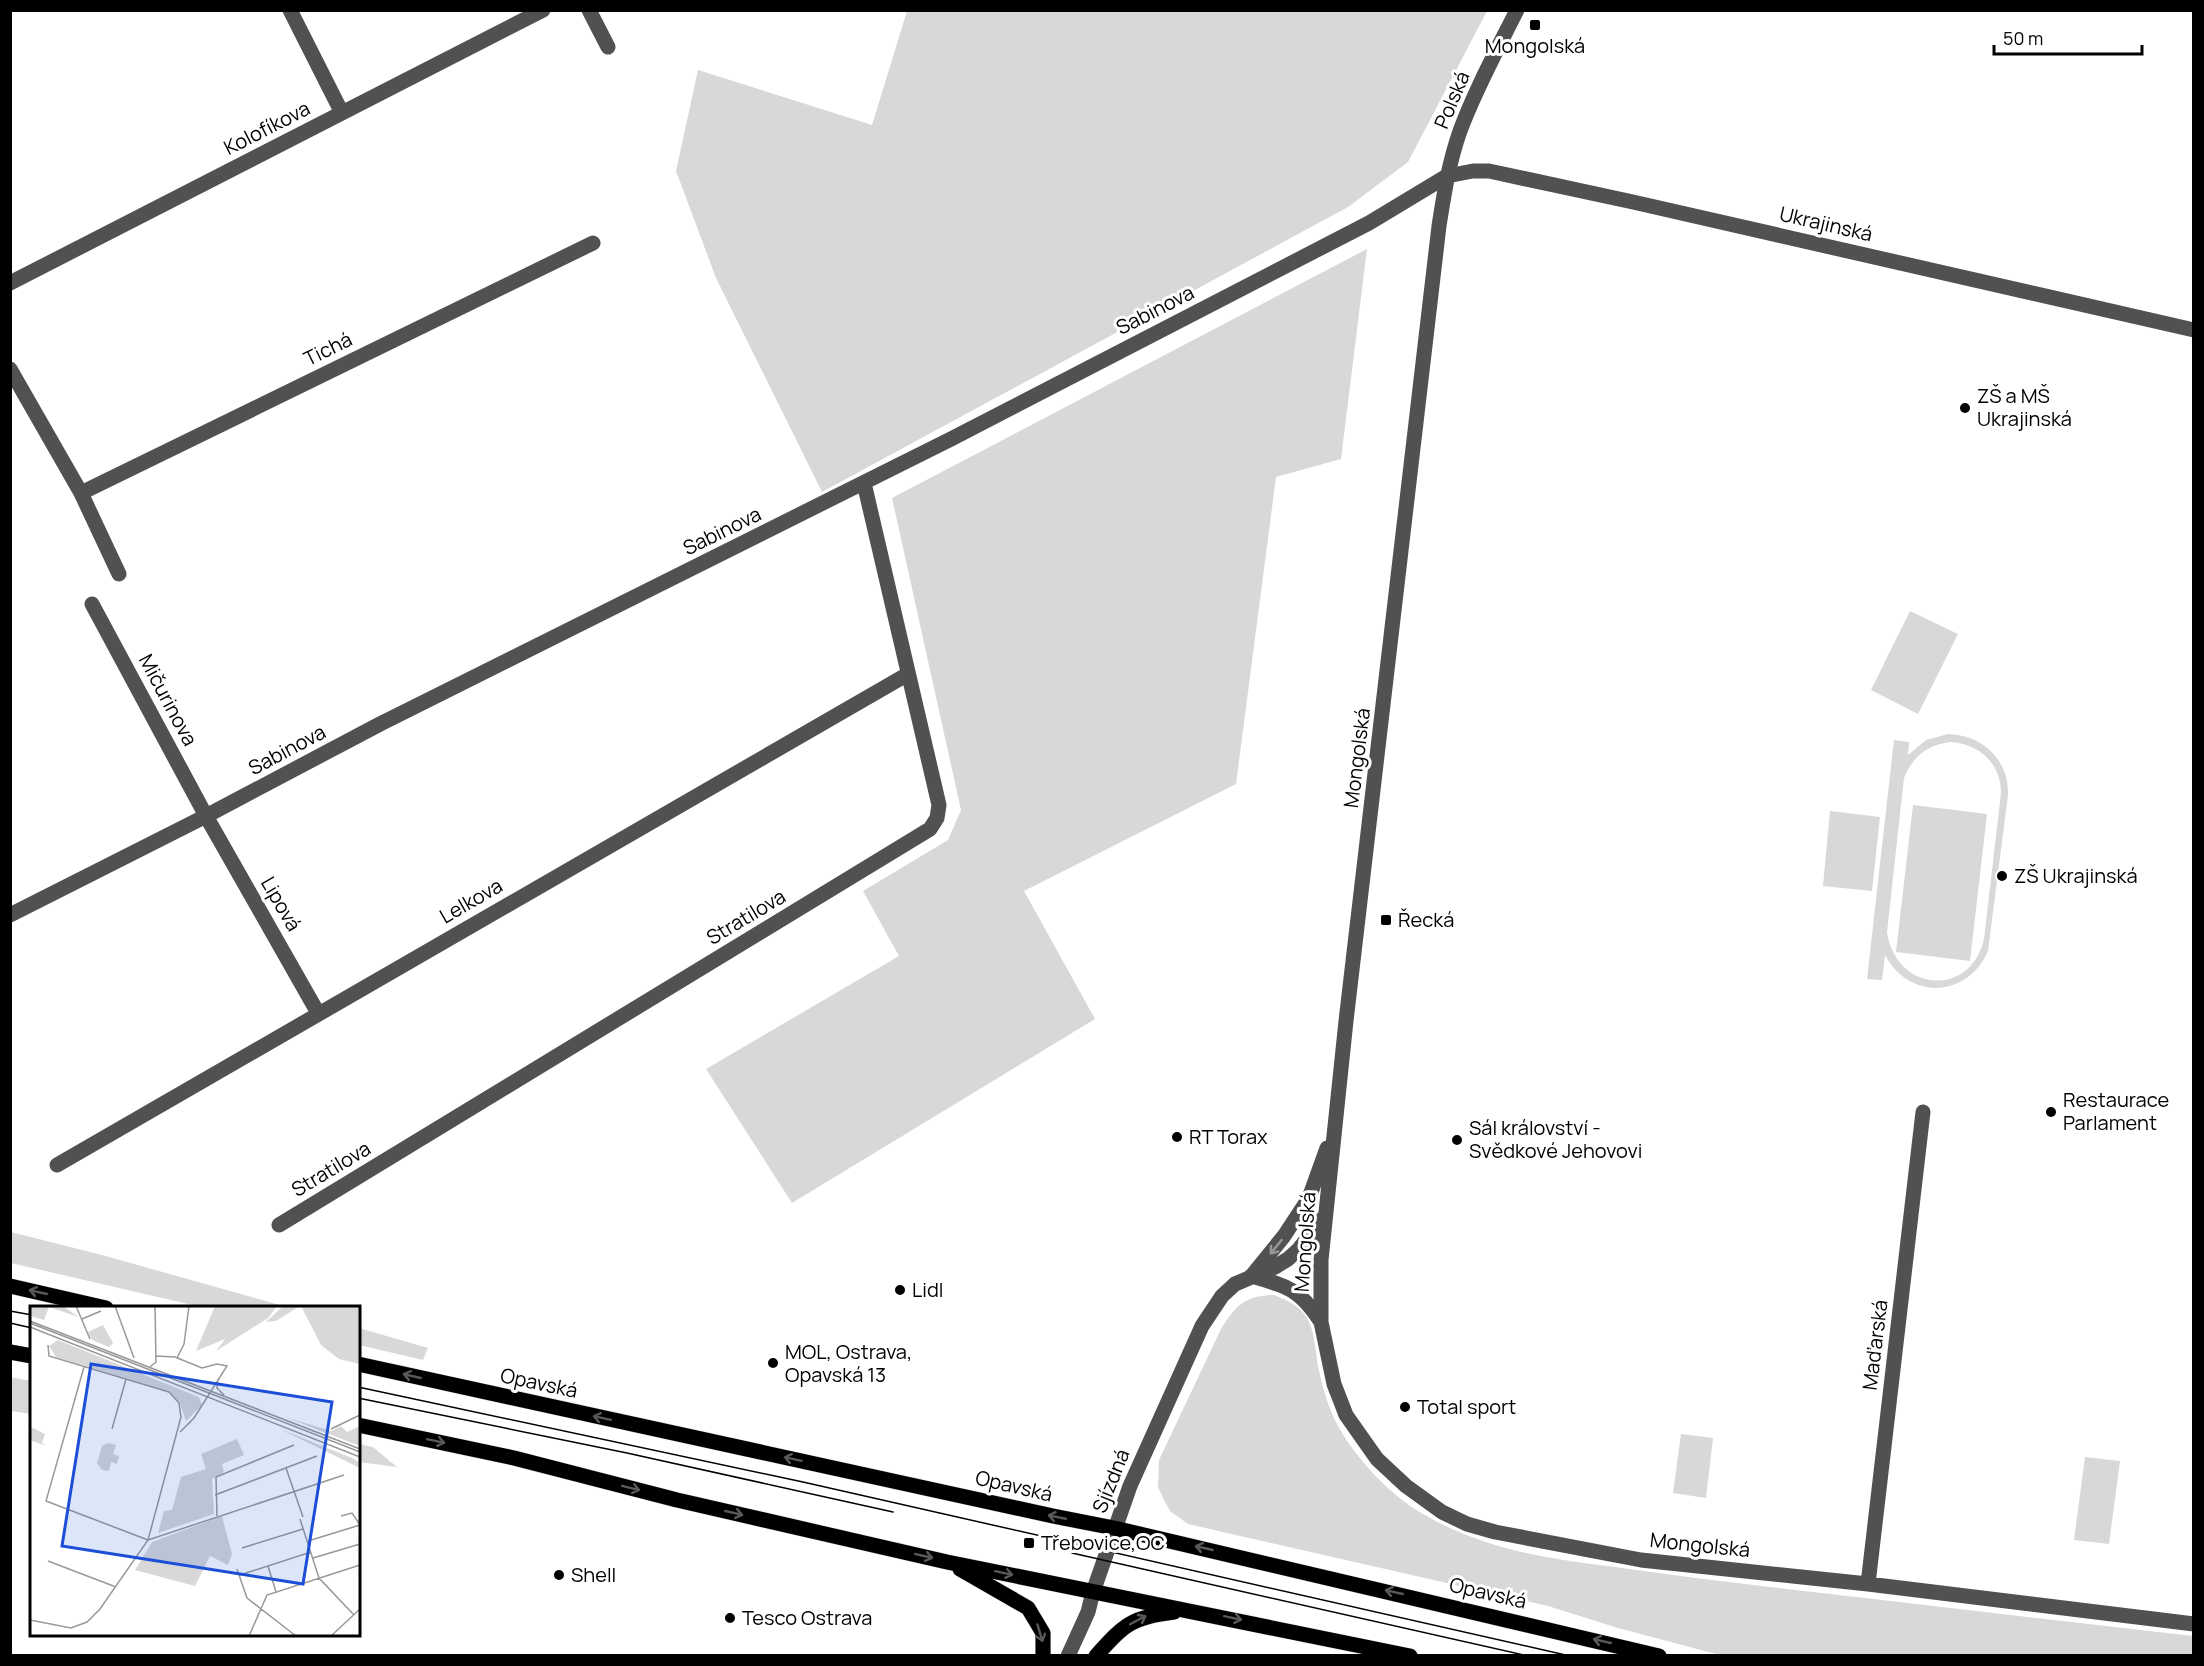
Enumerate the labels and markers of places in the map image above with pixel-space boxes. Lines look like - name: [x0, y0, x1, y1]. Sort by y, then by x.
- marker: Mongolská: [1528, 18, 1542, 32]
- place label: Mongolská: [1485, 32, 1585, 59]
- place label: ZŠ a MŠ Ukrajinská: [1977, 382, 2072, 432]
- marker: ZŠ a MŠ Ukrajinská: [1958, 401, 1972, 415]
- place label: ZŠ Ukrajinská: [2014, 862, 2138, 889]
- marker: ZŠ Ukrajinská: [1995, 869, 2009, 883]
- place label: Řecká: [1398, 906, 1454, 933]
- marker: Řecká: [1379, 913, 1393, 927]
- place label: Restaurace Parlament: [2063, 1086, 2169, 1136]
- marker: Restaurace Parlament: [2044, 1105, 2058, 1119]
- place label: Sál království - Svědkové Jehovovi: [1469, 1114, 1642, 1164]
- place label: RT Torax: [1189, 1123, 1268, 1150]
- marker: RT Torax: [1170, 1130, 1184, 1144]
- marker: Sál království - Svědkové Jehovovi: [1450, 1133, 1464, 1147]
- place label: Lidl: [912, 1276, 943, 1303]
- marker: Lidl: [893, 1283, 907, 1297]
- place label: MOL, Ostrava, Opavská 13: [785, 1338, 912, 1388]
- marker: MOL, Ostrava, Opavská 13: [766, 1356, 780, 1370]
- place label: Total sport: [1417, 1393, 1516, 1420]
- marker: Total sport: [1398, 1400, 1412, 1414]
- place label: Třebovice,OC: [1041, 1529, 1165, 1556]
- marker: Třebovice,OC: [1022, 1536, 1036, 1550]
- place label: Shell: [571, 1561, 616, 1588]
- marker: Shell: [552, 1568, 566, 1582]
- place label: Tesco Ostrava: [742, 1604, 872, 1631]
- marker: Tesco Ostrava: [723, 1611, 737, 1625]

